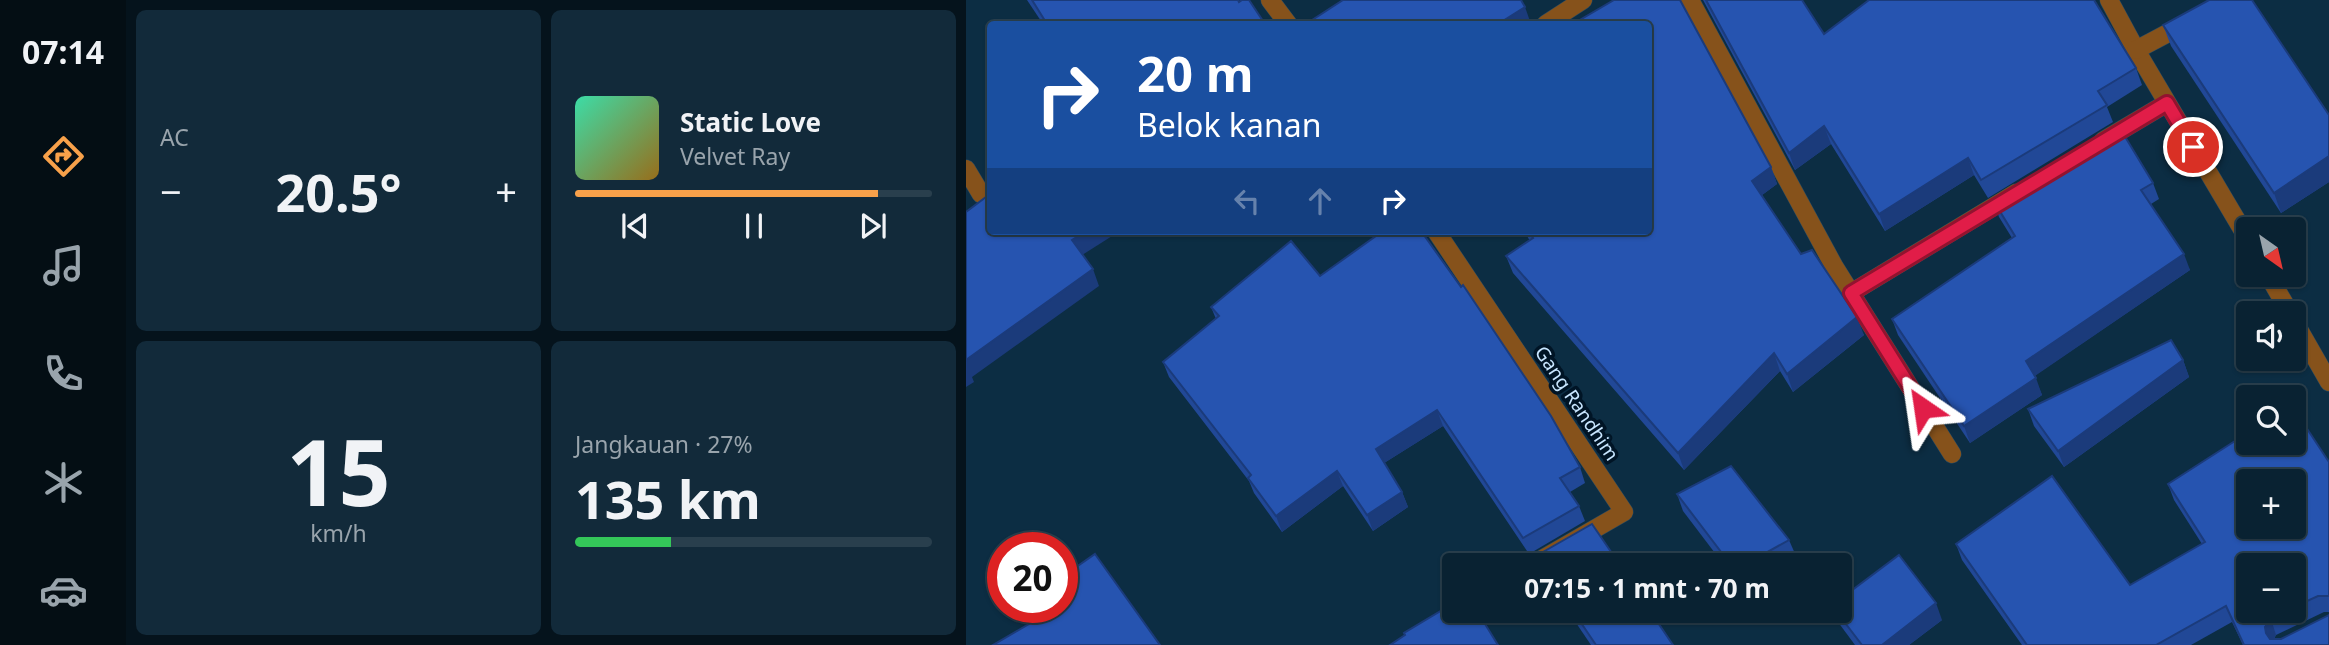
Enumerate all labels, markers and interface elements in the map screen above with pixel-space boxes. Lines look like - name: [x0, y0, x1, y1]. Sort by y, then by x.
- text: 07:14: [22, 30, 104, 73]
- text: 20 m: [1137, 40, 1254, 106]
- icon: right: [1022, 49, 1113, 140]
- text: Belok kanan: [1137, 103, 1321, 146]
- text: Static Love: [680, 104, 821, 140]
- pin: [2163, 117, 2223, 177]
- text: AC: [160, 121, 189, 153]
- icon: arrive: [2174, 128, 2212, 166]
- icon: directions: [39, 132, 88, 181]
- text: Velvet Ray: [680, 140, 790, 172]
- text: 20.5°: [276, 156, 401, 227]
- text: −: [160, 165, 182, 217]
- text: +: [495, 165, 517, 217]
- icon: left: [1228, 182, 1266, 220]
- icon: ahead: [1301, 182, 1339, 220]
- icon: right: [1374, 182, 1412, 220]
- icon: previous: [616, 207, 654, 245]
- icon: pause: [735, 207, 773, 245]
- icon: next: [854, 207, 892, 245]
- north arrow: [2236, 217, 2306, 287]
- map controls: [2236, 217, 2306, 623]
- icon: music: [39, 241, 88, 290]
- button: sound: [2236, 301, 2306, 371]
- street label: Gang Randhim: [1529, 341, 1625, 465]
- icon: phone: [39, 349, 88, 398]
- position arrow: [1886, 371, 1960, 445]
- button: search: [2236, 385, 2306, 455]
- text: 15: [286, 409, 391, 533]
- text: Jangkauan · 27%: [575, 428, 753, 460]
- icon: climate: [39, 458, 88, 507]
- text: 135 km: [575, 463, 761, 534]
- button: +: [2236, 469, 2306, 539]
- text: km/h: [310, 517, 367, 549]
- speed limit sign: 20: [987, 532, 1078, 623]
- button: −: [2236, 553, 2306, 623]
- icon: car: [39, 566, 88, 615]
- text: 07:15 · 1 mnt · 70 m: [1524, 570, 1770, 606]

